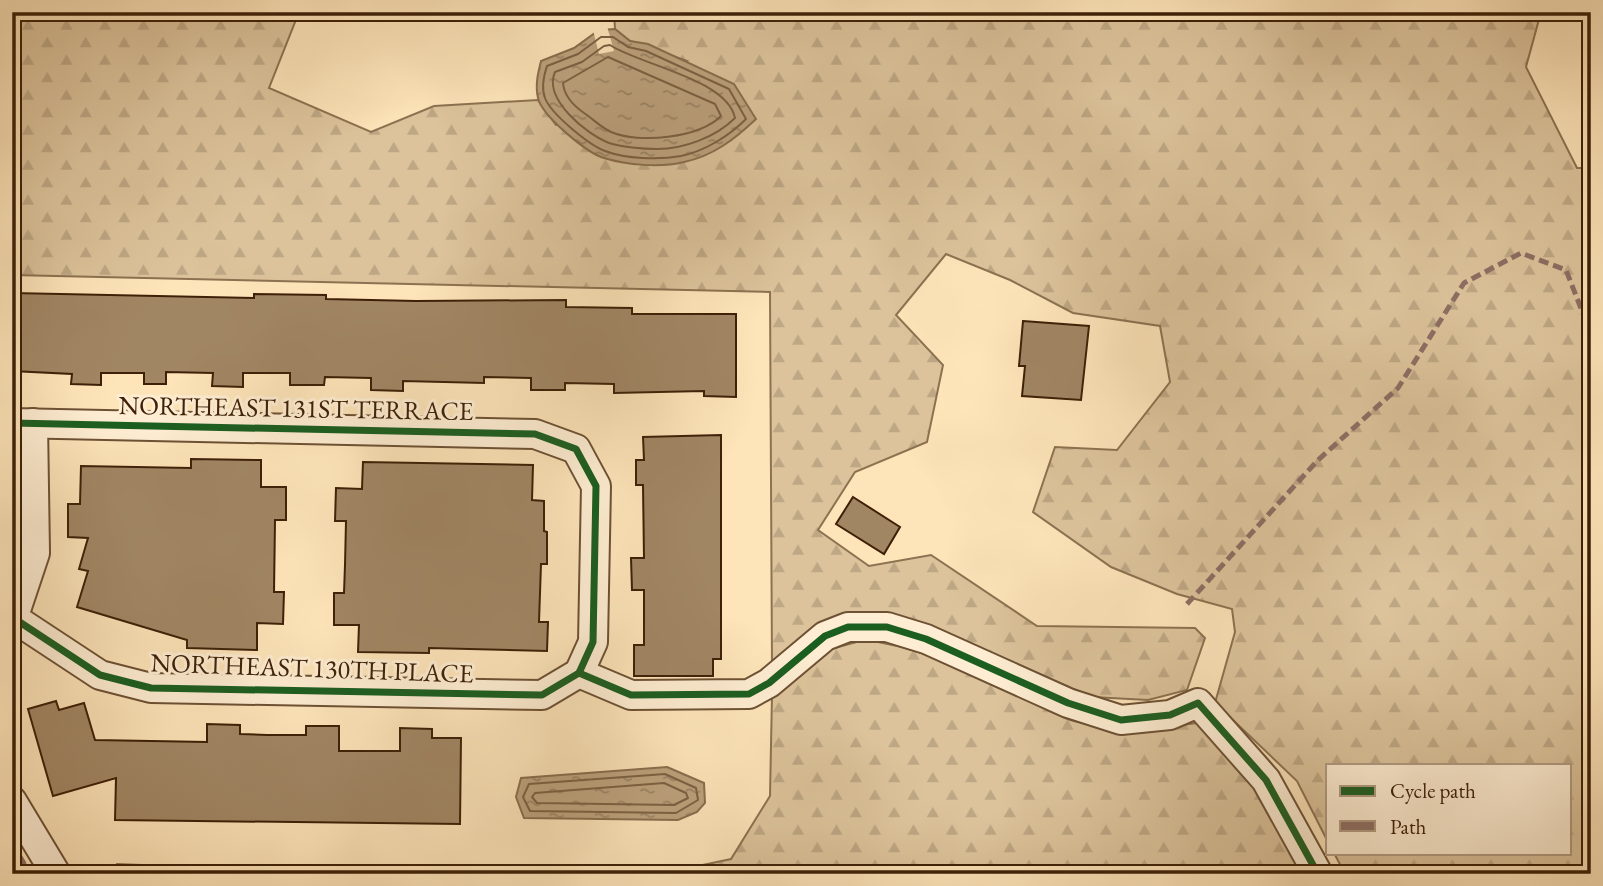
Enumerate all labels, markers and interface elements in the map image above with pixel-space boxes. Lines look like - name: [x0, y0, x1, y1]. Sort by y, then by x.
- street label: NORTHEAST 131ST TERRACE: [118, 388, 474, 428]
- street label: NORTHEAST 130TH PLACE: [150, 645, 474, 691]
- legend: [1326, 764, 1572, 854]
- text: Cycle path: [1390, 777, 1476, 804]
- text: Path: [1390, 813, 1427, 840]

